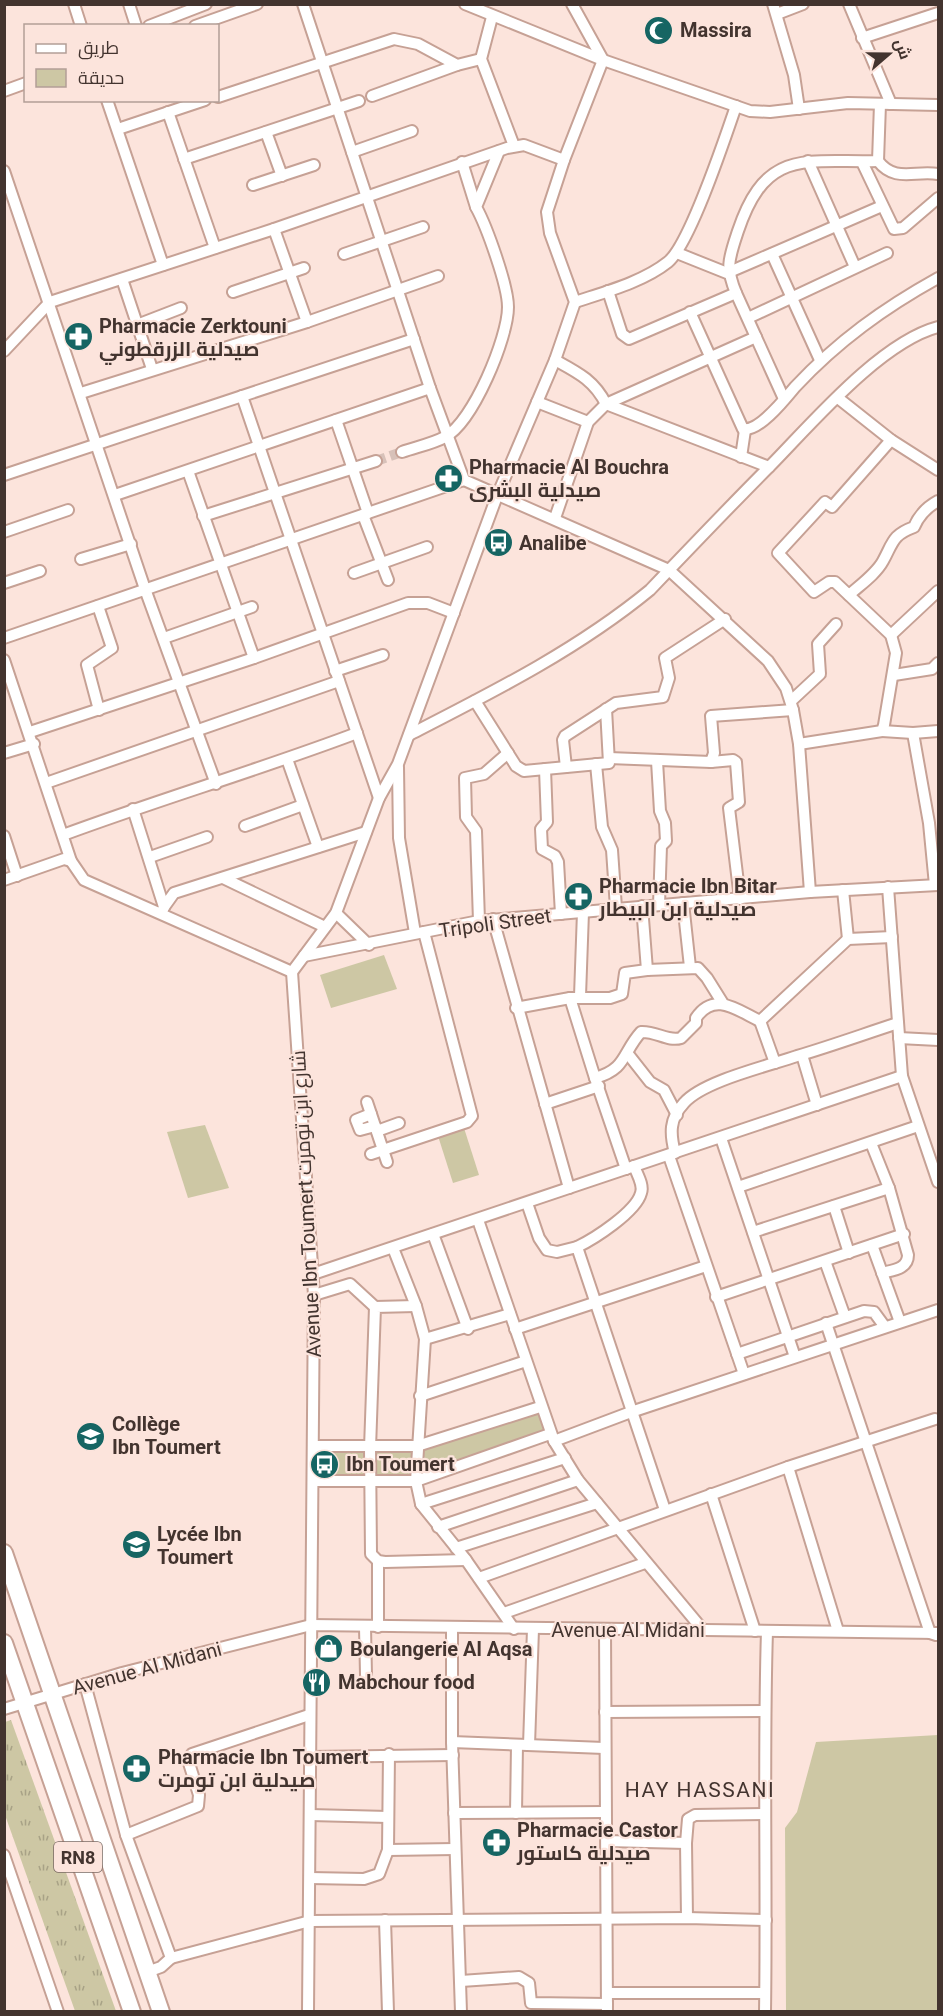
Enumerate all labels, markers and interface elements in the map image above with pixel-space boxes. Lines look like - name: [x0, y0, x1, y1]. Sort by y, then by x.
- mosque icon: Massira: [643, 14, 675, 46]
- place label: Massira: [680, 18, 752, 42]
- legend: [24, 24, 219, 102]
- north arrow: [859, 24, 919, 84]
- text: ش: [890, 36, 915, 62]
- text: طريق: [78, 37, 119, 60]
- text: حديقة: [78, 67, 124, 88]
- place label: Pharmacie Zerktouni صيدلية الزرقطوني: [99, 314, 287, 365]
- pharmacy icon: Pharmacie Zerktouni صيدلية الزرقطوني: [62, 321, 94, 353]
- place label: Pharmacie Al Bouchra صيدلية البشرى: [469, 455, 669, 502]
- pharmacy icon: Pharmacie Al Bouchra صيدلية البشرى: [432, 463, 464, 495]
- bus stop icon: Analibe: [482, 527, 514, 559]
- place label: Analibe: [519, 531, 587, 555]
- place label: Pharmacie Ibn Bitar صيدلية ابن البيطار: [598, 874, 777, 921]
- pharmacy icon: Pharmacie Ibn Bitar صيدلية ابن البيطار: [562, 881, 594, 913]
- street label: Tripoli Street: [437, 903, 553, 943]
- street label: Avenue Ibn Toumert شارع ابن تومرت: [286, 1050, 328, 1358]
- place label: Collège Ibn Toumert: [112, 1412, 221, 1459]
- school or university icon: Collège Ibn Toumert: [75, 1420, 107, 1452]
- bus stop icon: Ibn Toumert: [309, 1448, 341, 1480]
- place label: Ibn Toumert: [346, 1452, 455, 1476]
- place label: Lycée Ibn Toumert: [157, 1522, 242, 1569]
- school or university icon: Lycée Ibn Toumert: [120, 1529, 152, 1561]
- street label: Avenue Al Midani: [551, 1618, 705, 1642]
- shop icon: Boulangerie Al Aqsa: [313, 1633, 345, 1665]
- street label: Avenue Al Midani: [70, 1637, 224, 1699]
- place label: Boulangerie Al Aqsa: [350, 1637, 533, 1661]
- restaurant icon: Mabchour food: [301, 1666, 333, 1698]
- place label: Mabchour food: [338, 1670, 475, 1694]
- place label: Pharmacie Ibn Toumert صيدلية ابن تومرت: [158, 1745, 369, 1792]
- pharmacy icon: Pharmacie Ibn Toumert صيدلية ابن تومرت: [121, 1753, 153, 1785]
- district label: HAY HASSANI: [625, 1778, 775, 1802]
- place label: Pharmacie Castor صيدلية كاستور: [516, 1818, 678, 1865]
- pharmacy icon: Pharmacie Castor صيدلية كاستور: [480, 1826, 512, 1858]
- road number: RN8: [54, 1842, 102, 1872]

